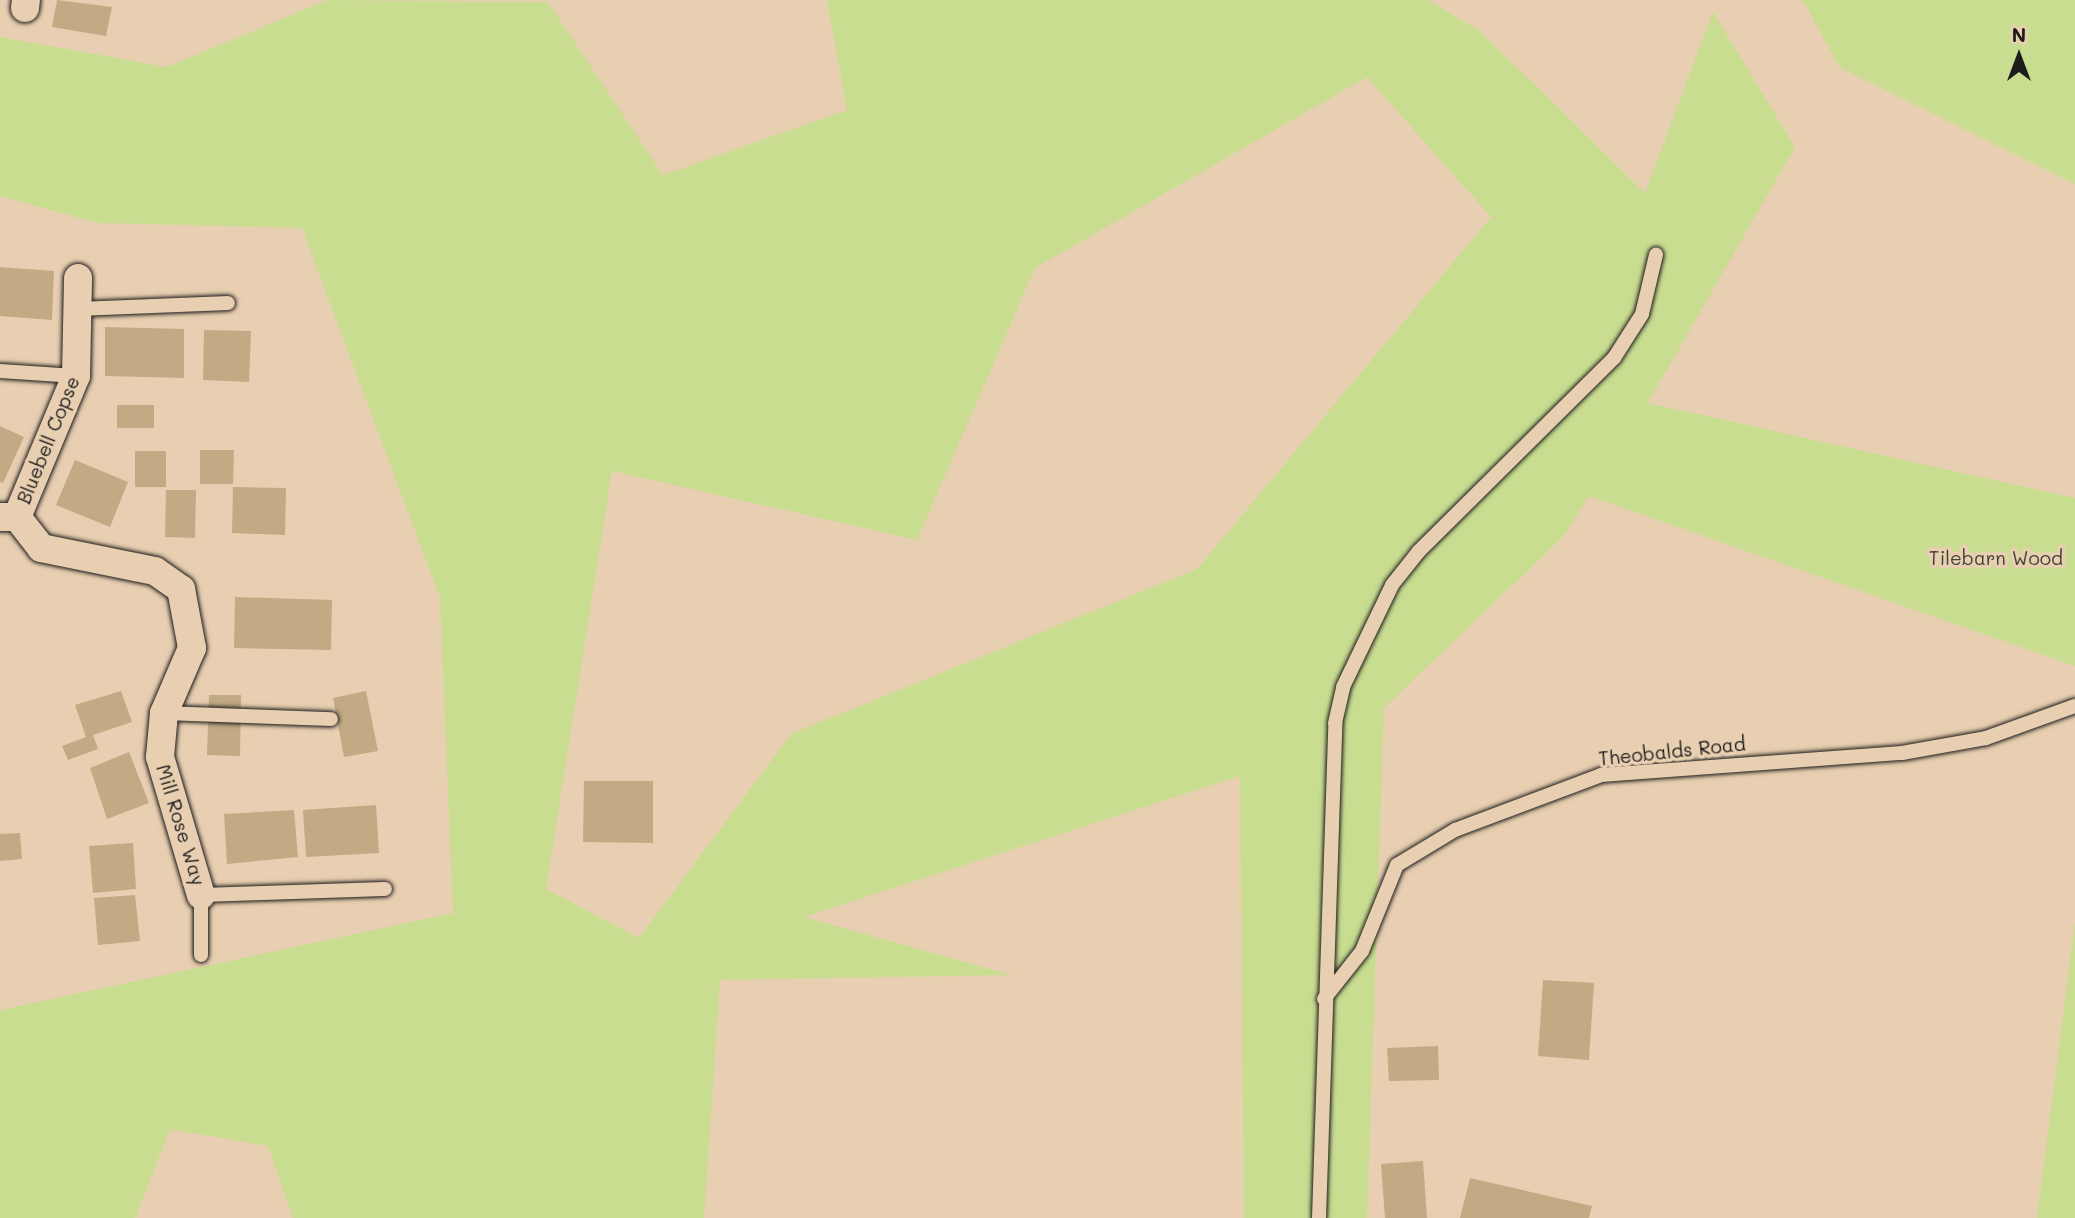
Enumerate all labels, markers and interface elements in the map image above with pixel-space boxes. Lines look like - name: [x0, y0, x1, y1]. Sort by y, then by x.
- north arrow: [1984, 21, 2054, 91]
- text: N: [2012, 22, 2026, 47]
- street label: Bluebell Copse: [12, 373, 84, 507]
- park label: Tilebarn Wood: [1929, 547, 2063, 569]
- street label: Theobalds Road: [1597, 732, 1747, 770]
- street label: Mill Rose Way: [152, 762, 210, 888]

